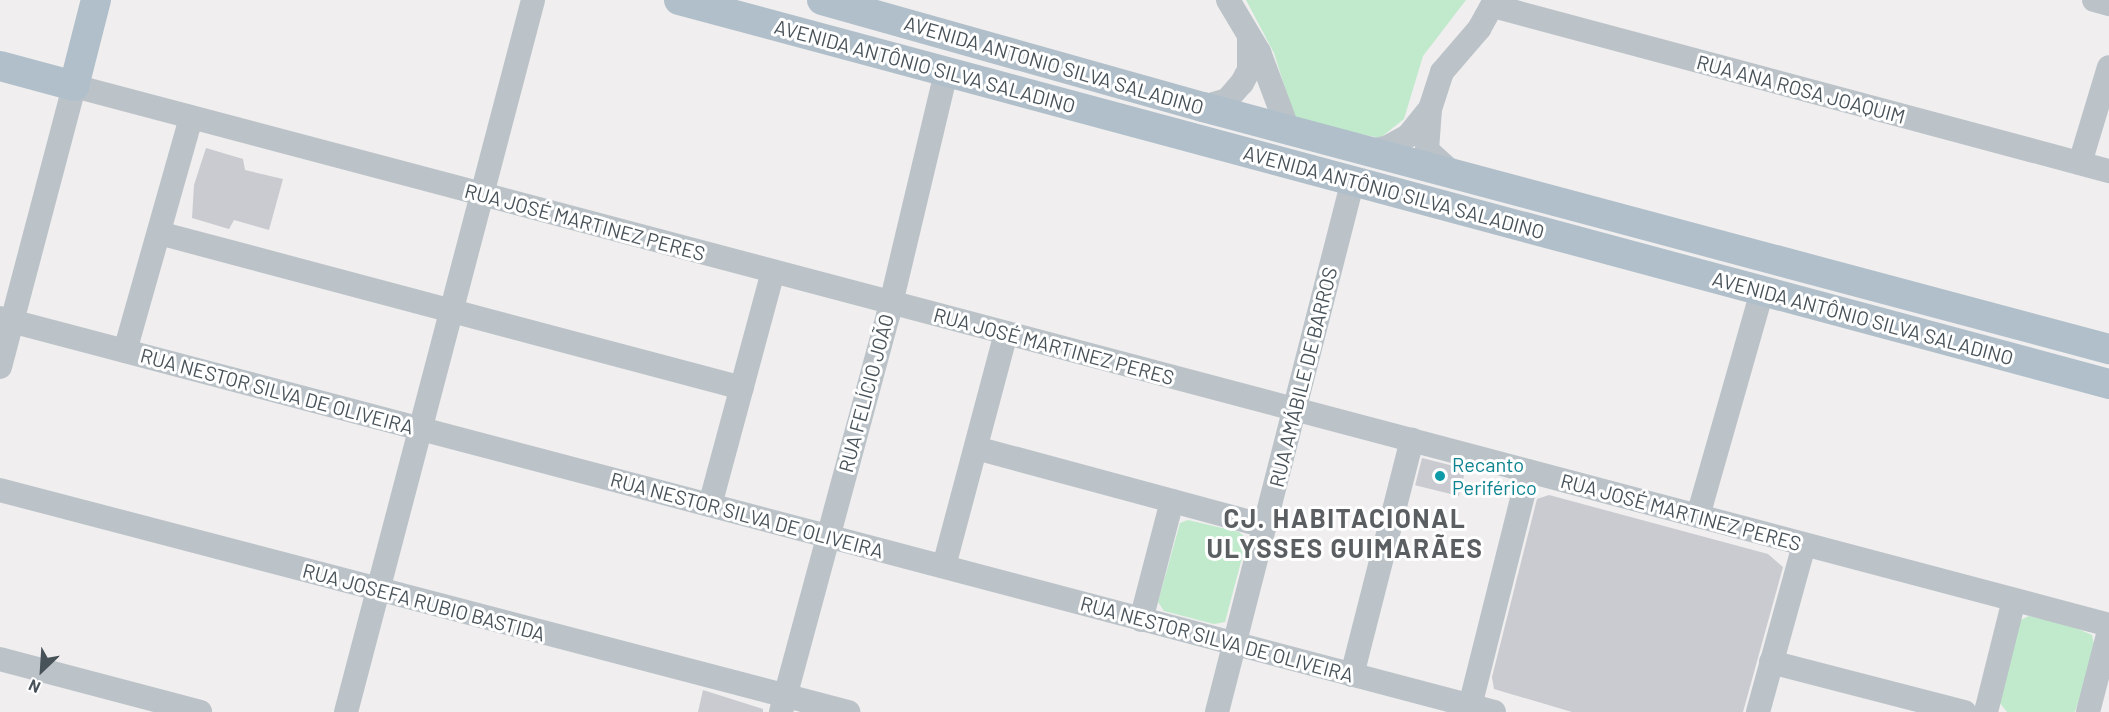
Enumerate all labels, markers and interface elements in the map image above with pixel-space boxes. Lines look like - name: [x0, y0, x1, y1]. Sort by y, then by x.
- street label: AVENIDA ANTONIO SILVA SALADINO: [901, 11, 1207, 119]
- street label: AVENIDA ANTÔNIO SILVA SALADINO: [772, 14, 1078, 118]
- street label: RUA ANA ROSA JOAQUIM: [1694, 50, 1908, 128]
- street label: AVENIDA ANTÔNIO SILVA SALADINO: [1241, 140, 1547, 244]
- street label: RUA JOSÉ MARTINEZ PERES: [462, 178, 708, 266]
- street label: RUA AMÁBILE DE BARROS: [1264, 264, 1342, 490]
- street label: AVENIDA ANTÔNIO SILVA SALADINO: [1710, 266, 2016, 370]
- street label: RUA JOSÉ MARTINEZ PERES: [931, 302, 1177, 390]
- street label: RUA FELÍCIO JOÃO: [833, 311, 899, 475]
- street label: RUA NESTOR SILVA DE OLIVEIRA: [138, 343, 416, 439]
- place label: Recanto Periférico: [1452, 452, 1537, 499]
- street label: RUA NESTOR SILVA DE OLIVEIRA: [608, 467, 886, 563]
- street label: RUA JOSÉ MARTINEZ PERES: [1558, 468, 1804, 556]
- marker: Recanto Periférico: [1433, 469, 1447, 483]
- district label: CJ. HABITACIONAL ULYSSES GUIMARÃES: [1206, 502, 1484, 564]
- street label: RUA JOSEFA RUBIO BASTIDA: [300, 558, 548, 646]
- street label: RUA NESTOR SILVA DE OLIVEIRA: [1078, 591, 1356, 687]
- north arrow: [12, 640, 72, 700]
- text: N: [25, 676, 43, 698]

